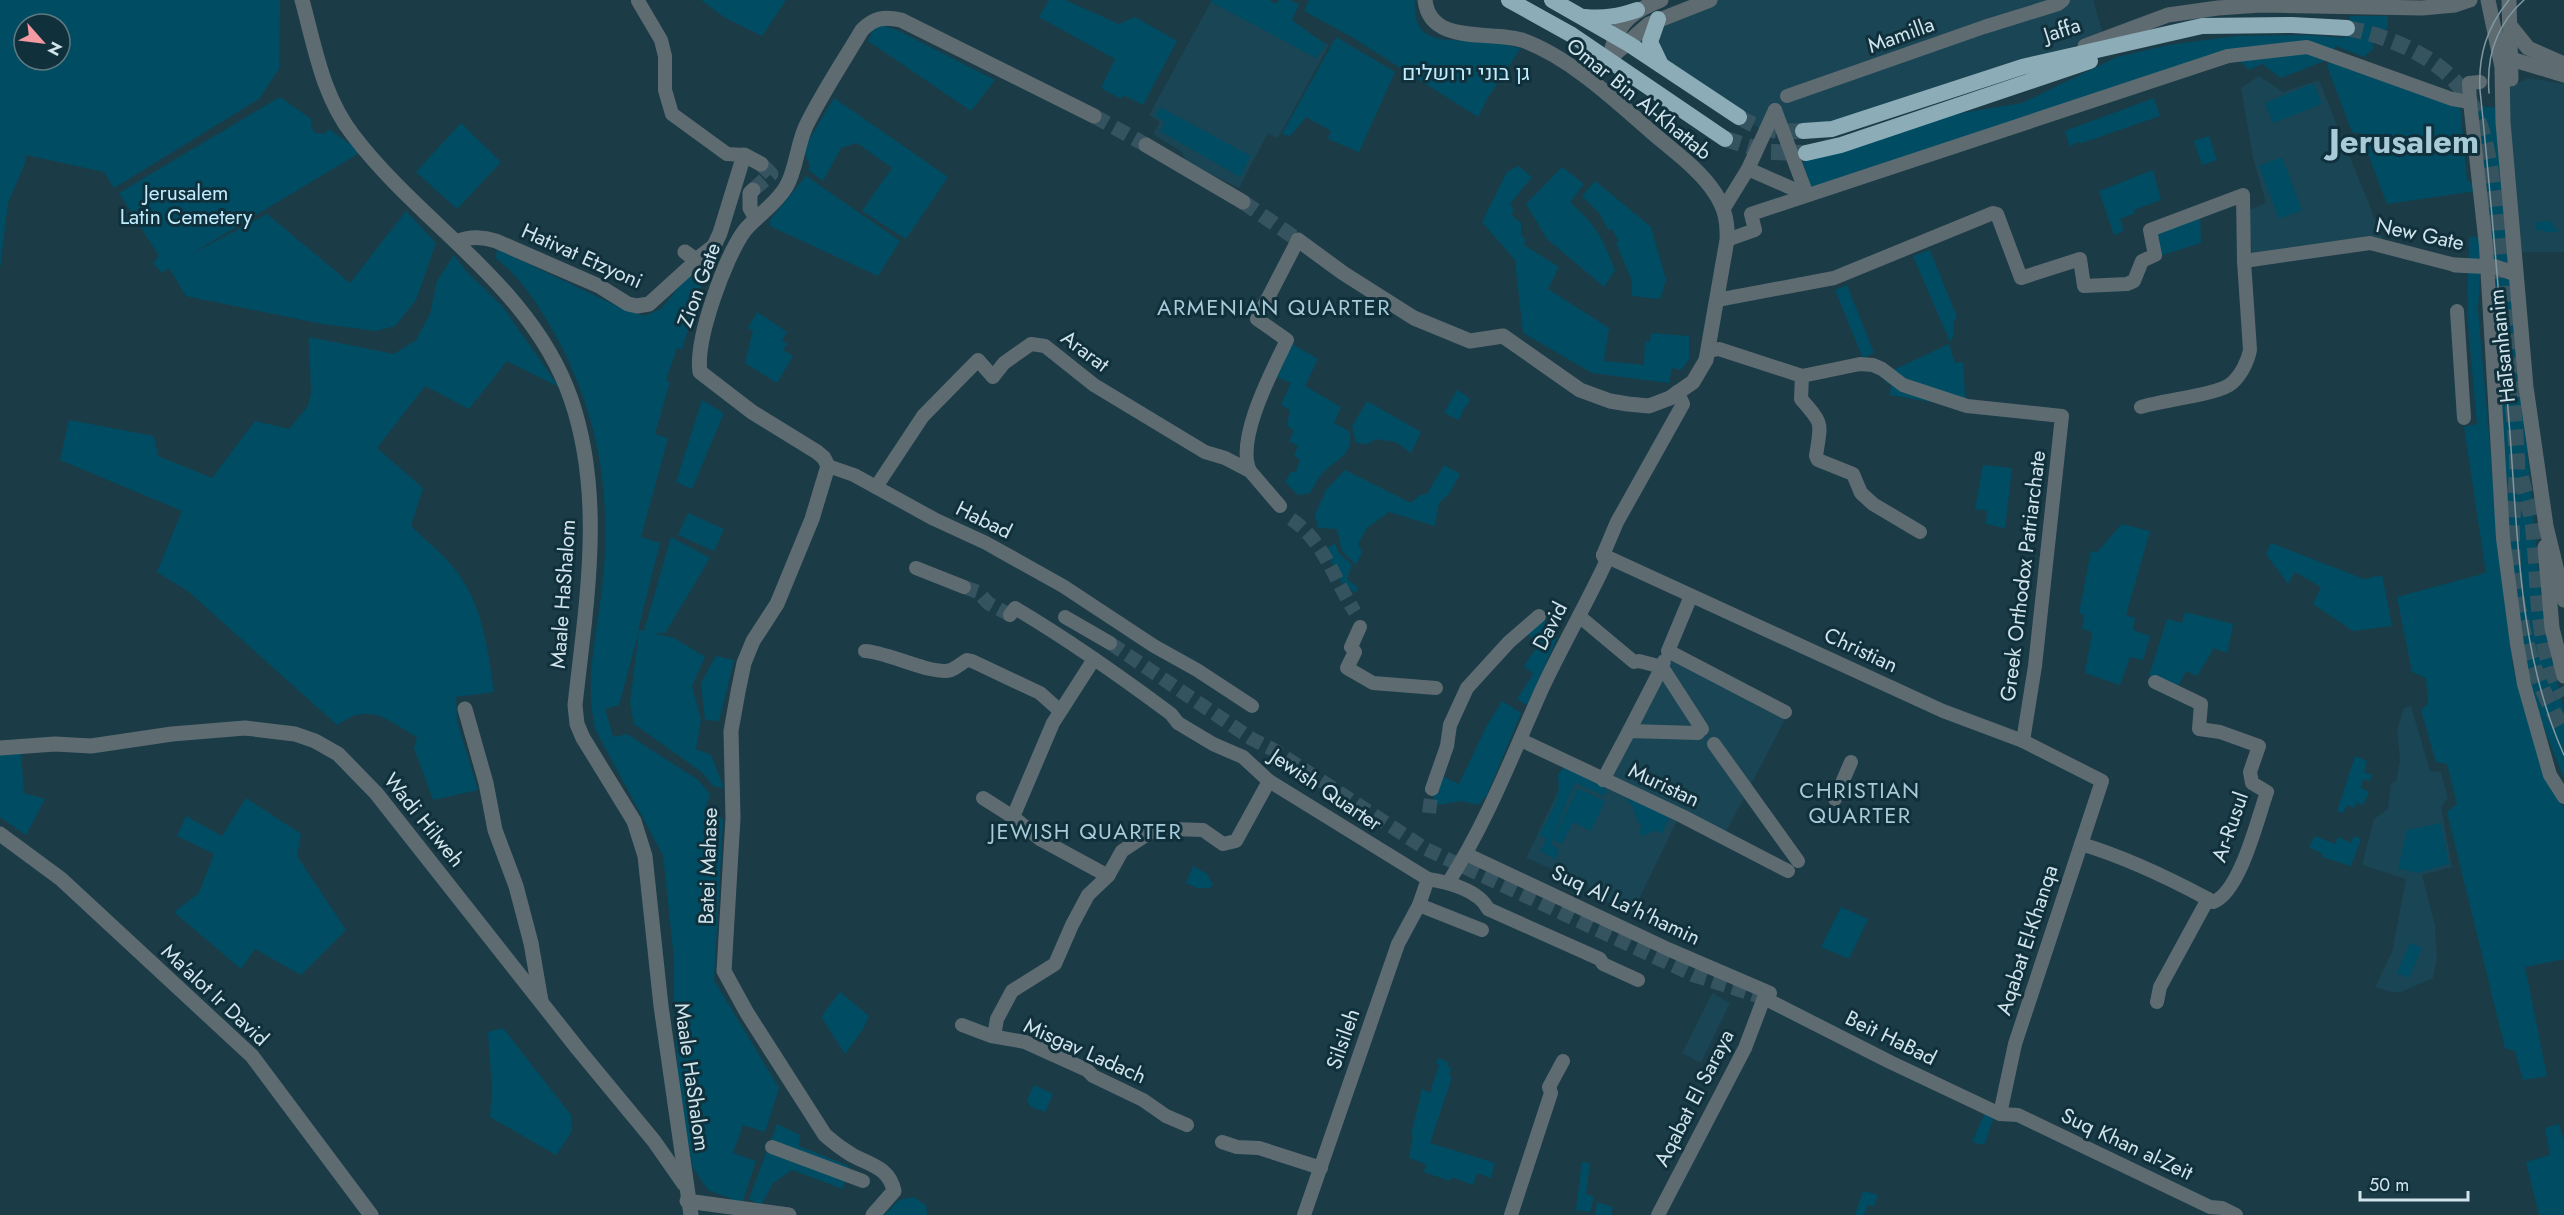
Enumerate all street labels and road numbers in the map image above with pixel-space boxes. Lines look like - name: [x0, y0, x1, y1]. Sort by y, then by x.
- street label: Mamilla: [1864, 9, 1938, 61]
- street label: Jaffa: [2037, 10, 2084, 51]
- street label: Omar Bin Al-Khattab: [1560, 31, 1718, 167]
- street label: New Gate: [2373, 210, 2467, 258]
- street label: Hativat Etzyoni: [517, 216, 647, 296]
- street label: Zion Gate: [670, 238, 728, 331]
- street label: HaTsanhanim: [2481, 288, 2523, 404]
- street label: Ararat: [1055, 323, 1115, 379]
- street label: Greek Orthodox Patriarchate: [1993, 449, 2053, 703]
- street label: Habad: [951, 494, 1017, 546]
- street label: Maale HaShalom: [543, 518, 583, 670]
- street label: David: [1525, 596, 1575, 656]
- street label: Christian: [1819, 620, 1903, 680]
- street label: Jewish Quarter: [1262, 740, 1389, 839]
- street label: Muristan: [1624, 755, 1704, 815]
- street label: Wadi Hilweh: [377, 766, 471, 874]
- street label: Ar-Rusul: [2204, 788, 2256, 866]
- street label: Batei Mahase: [691, 807, 725, 925]
- street label: Suq Al La'h'hamin: [1547, 857, 1705, 953]
- street label: Aqabat El-Khanqa: [1989, 861, 2065, 1019]
- street label: Ma'alot Ir David: [154, 937, 276, 1053]
- street label: Maale HaShalom: [667, 1001, 717, 1153]
- street label: Beit HaBad: [1840, 1003, 1942, 1073]
- street label: Silsileh: [1319, 1005, 1367, 1073]
- street label: Misgav Ladach: [1019, 1011, 1151, 1091]
- street label: Aqabat El Saraya: [1647, 1024, 1741, 1172]
- street label: Suq Khan al-Zeit: [2056, 1100, 2198, 1188]

